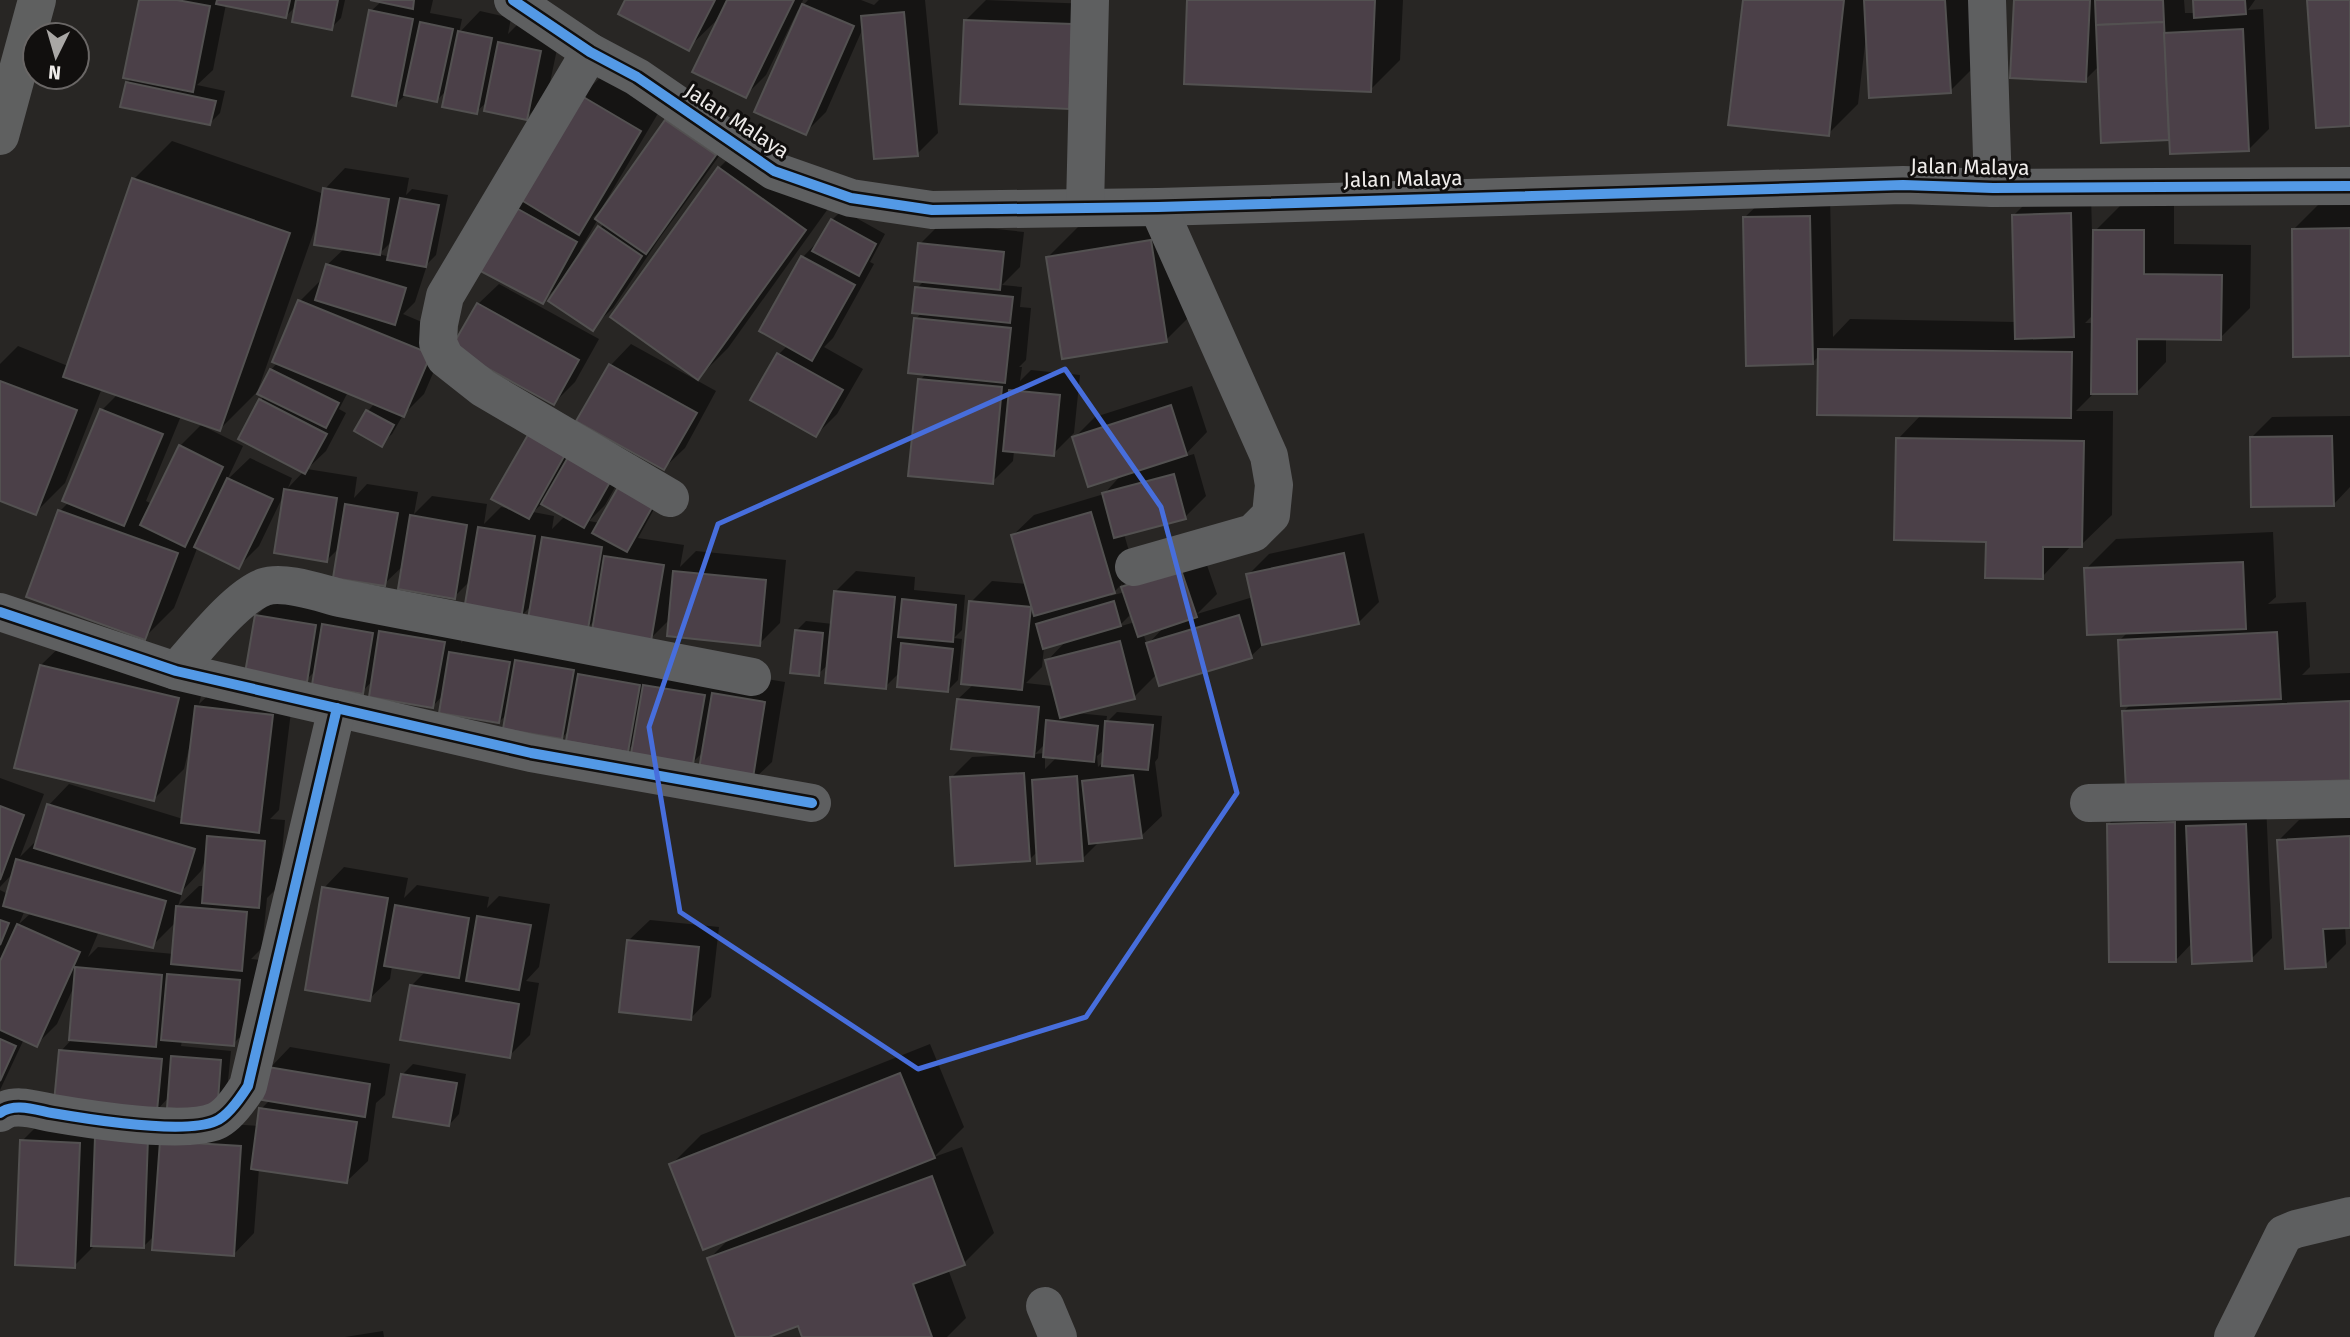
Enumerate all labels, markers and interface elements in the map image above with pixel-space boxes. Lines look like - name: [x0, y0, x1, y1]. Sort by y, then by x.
- north arrow: [21, 21, 91, 91]
- text: N: [47, 60, 62, 84]
- street label: Jalan Malaya: [680, 78, 794, 164]
- street label: Jalan Malaya: [1910, 153, 2030, 181]
- street label: Jalan Malaya: [1343, 165, 1463, 193]

